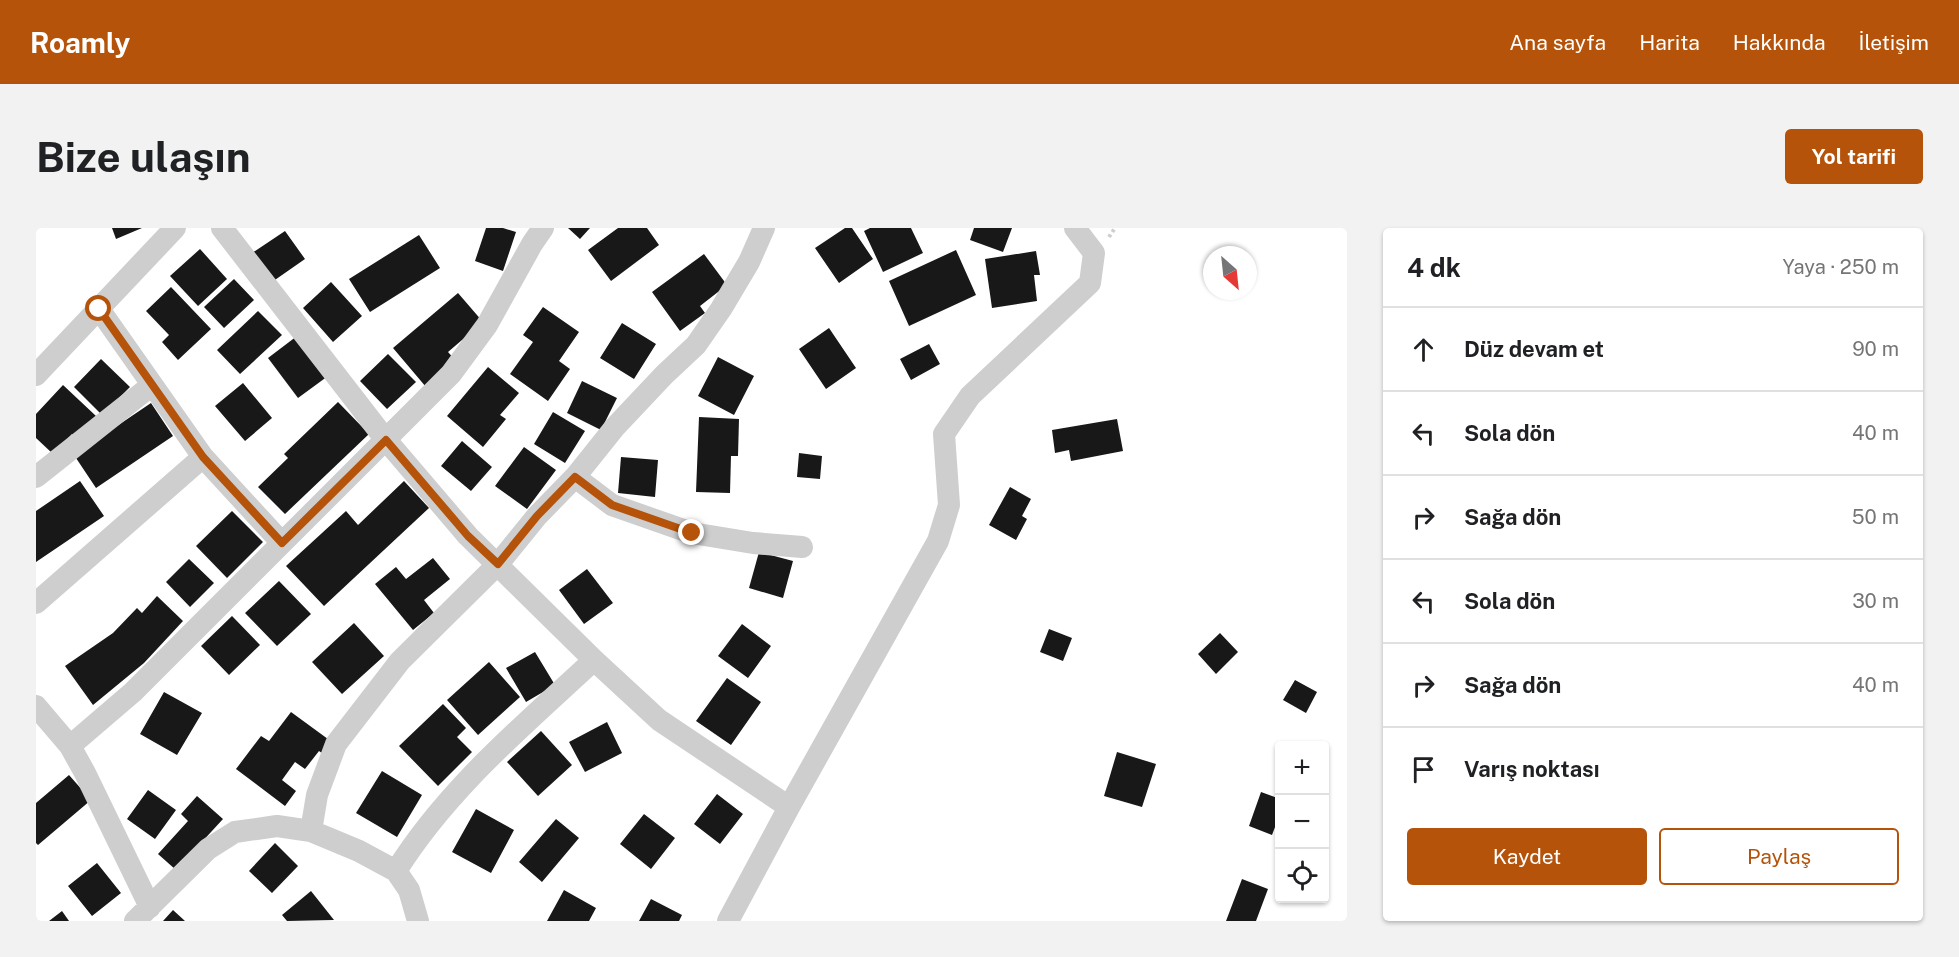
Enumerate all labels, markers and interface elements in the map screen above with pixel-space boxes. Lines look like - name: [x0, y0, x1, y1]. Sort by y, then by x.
- text: Roamly: [30, 26, 130, 59]
- text: Ana sayfa: [1509, 30, 1606, 55]
- text: Harita: [1639, 30, 1700, 55]
- text: Hakkında: [1733, 30, 1826, 55]
- text: İletişim: [1859, 30, 1929, 55]
- button: Yol tarifi: [1785, 129, 1923, 184]
- text: Bize ulaşın: [36, 132, 251, 181]
- north arrow: [1203, 246, 1257, 300]
- text: 4 dk: [1407, 252, 1461, 283]
- text: Yaya · 250 m: [1783, 255, 1899, 279]
- route start: [85, 295, 111, 321]
- icon: ahead: [1407, 333, 1440, 366]
- text: Düz devam et: [1464, 336, 1604, 362]
- text: 90 m: [1852, 337, 1899, 361]
- icon: left: [1407, 417, 1440, 450]
- text: Sola dön: [1464, 420, 1555, 446]
- text: 40 m: [1852, 421, 1899, 445]
- icon: right: [1407, 501, 1440, 534]
- text: Sağa dön: [1464, 504, 1561, 530]
- text: 50 m: [1852, 505, 1899, 529]
- route end: [678, 519, 704, 545]
- icon: left: [1407, 585, 1440, 618]
- text: Sola dön: [1464, 588, 1555, 614]
- text: 30 m: [1852, 589, 1899, 613]
- icon: right: [1407, 669, 1440, 702]
- text: Sağa dön: [1464, 672, 1561, 698]
- text: 40 m: [1852, 673, 1899, 697]
- map controls: [1275, 741, 1329, 903]
- button: +: [1275, 741, 1329, 795]
- icon: arrive: [1407, 753, 1440, 786]
- text: Varış noktası: [1464, 756, 1599, 782]
- button: −: [1275, 795, 1329, 849]
- button: Kaydet: [1407, 828, 1647, 885]
- button: Paylaş: [1659, 828, 1899, 885]
- button: locate: [1275, 849, 1329, 903]

